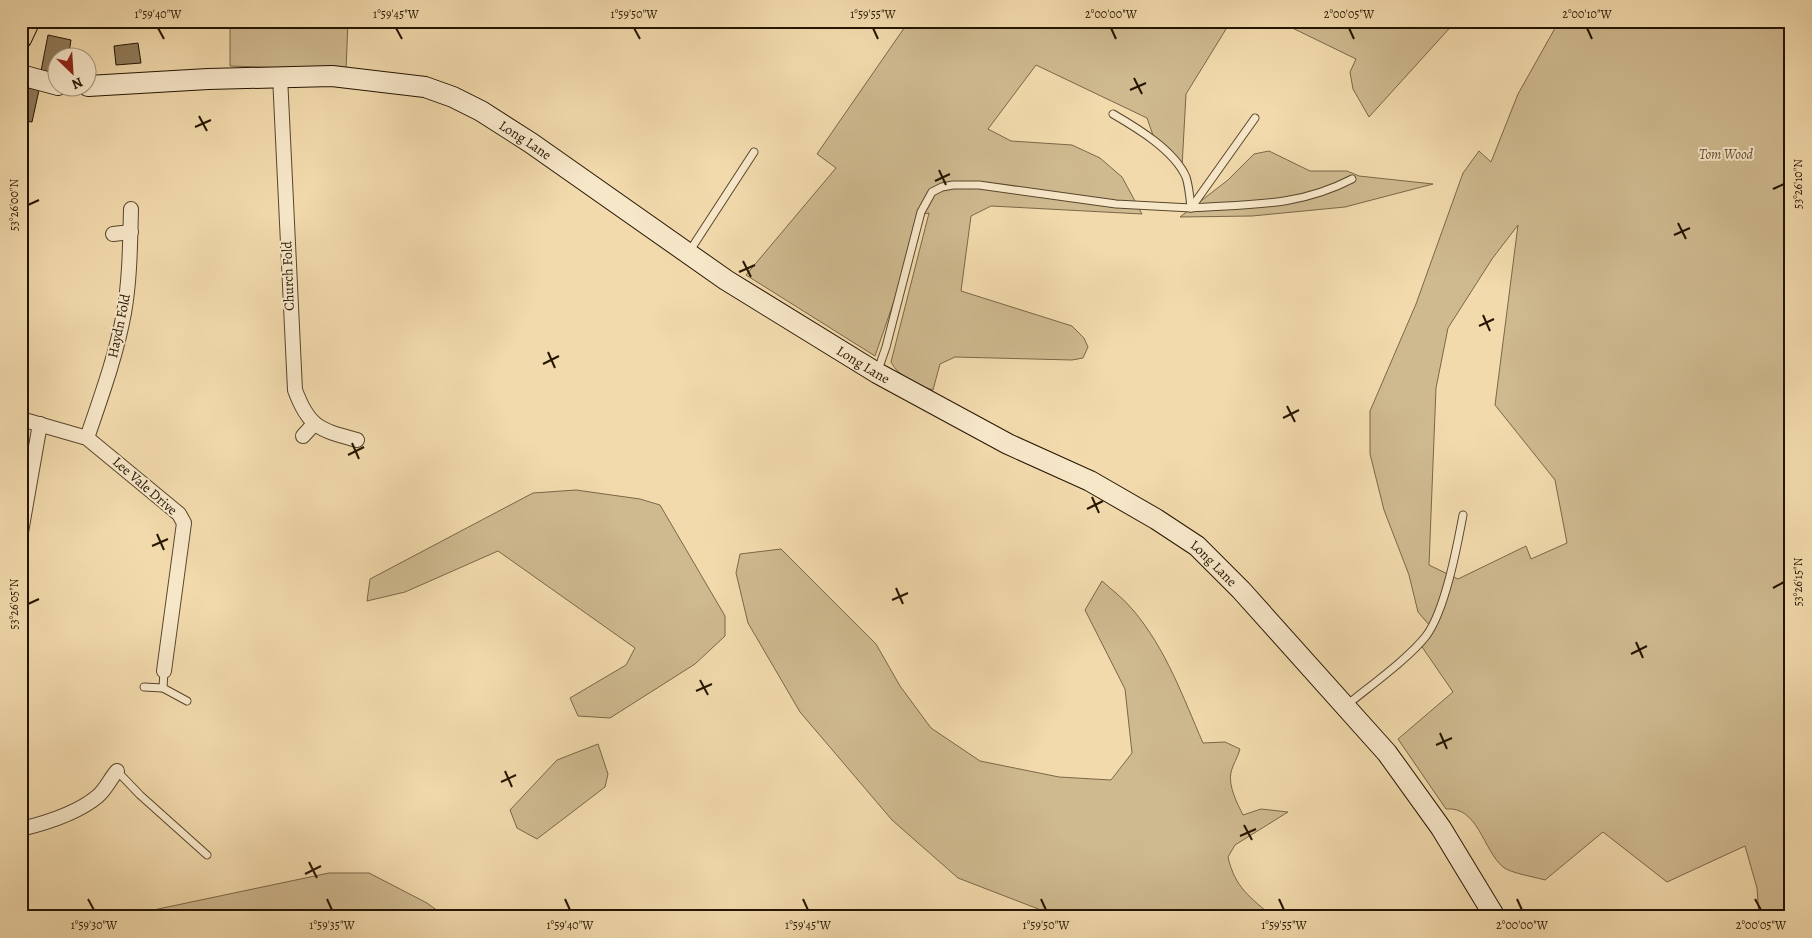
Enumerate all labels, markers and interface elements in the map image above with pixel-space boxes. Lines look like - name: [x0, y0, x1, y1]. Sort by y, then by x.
- text: 1°59'40"W: [134, 6, 182, 22]
- text: 1°59'45"W: [373, 6, 420, 22]
- text: 1°59'50"W: [611, 6, 658, 22]
- text: 1°59'55"W: [850, 6, 897, 22]
- text: 2°00'00"W: [1085, 6, 1138, 22]
- text: 2°00'05"W: [1324, 6, 1375, 22]
- text: 2°00'10"W: [1562, 6, 1613, 22]
- north arrow: [48, 48, 98, 98]
- text: N: [69, 73, 86, 94]
- street label: Long Lane: [496, 116, 556, 164]
- park label: Tom Wood: [1699, 145, 1754, 164]
- text: 53°26'10"N: [1790, 159, 1806, 209]
- text: 53°26'00"N: [6, 179, 22, 231]
- street label: Church Fold: [277, 240, 299, 311]
- street label: Haydn Fold: [103, 292, 135, 360]
- street label: Long Lane: [833, 341, 894, 388]
- street label: Lee Vale Drive: [108, 453, 182, 519]
- street label: Long Lane: [1187, 535, 1242, 591]
- text: 53°26'15"N: [1790, 557, 1806, 606]
- text: 53°26'05"N: [6, 578, 22, 629]
- text: 1°59'30"W: [71, 917, 118, 933]
- text: 1°59'35"W: [309, 917, 356, 933]
- text: 1°59'40"W: [546, 917, 594, 933]
- text: 1°59'45"W: [785, 917, 832, 933]
- text: 1°59'50"W: [1023, 917, 1070, 933]
- text: 1°59'55"W: [1261, 917, 1308, 933]
- text: 2°00'00"W: [1496, 917, 1549, 933]
- text: 2°00'05"W: [1736, 917, 1787, 933]

